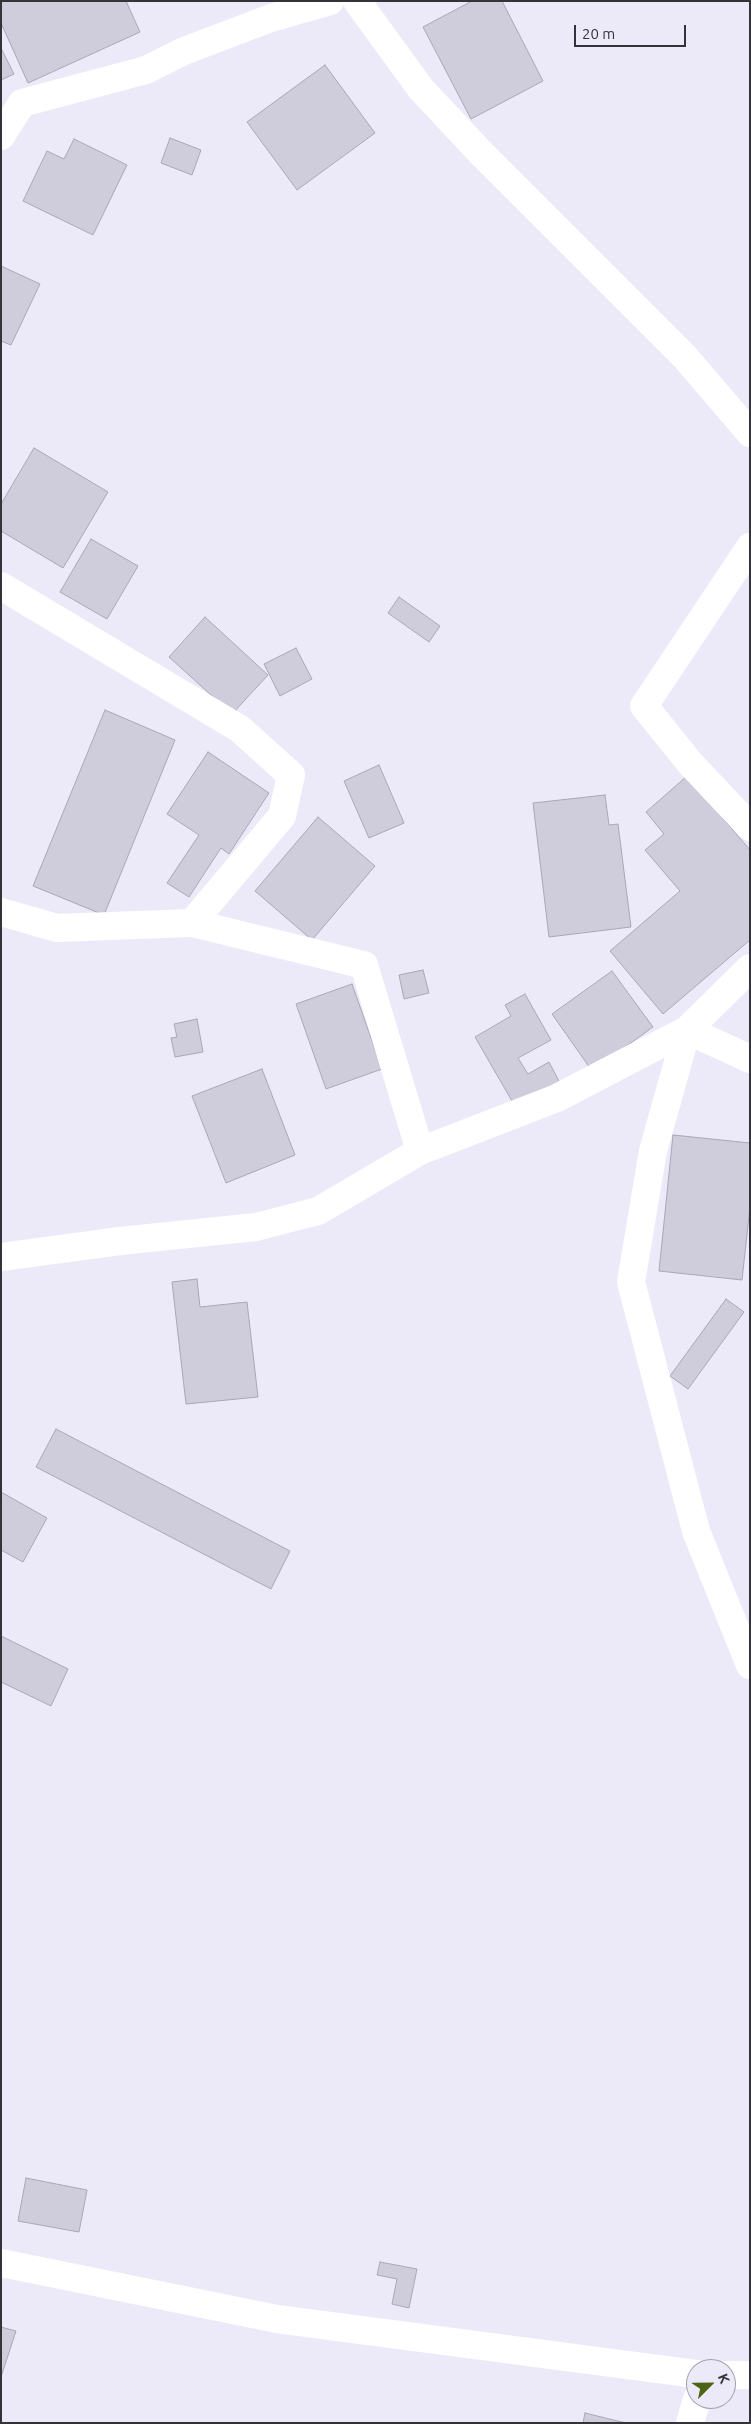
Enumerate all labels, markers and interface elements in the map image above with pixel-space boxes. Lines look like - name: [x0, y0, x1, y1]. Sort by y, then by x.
- scale bar: [576, 15, 688, 47]
- text: 20 m: [582, 25, 615, 42]
- north arrow: [686, 2359, 736, 2409]
- text: K: [715, 2371, 733, 2386]

